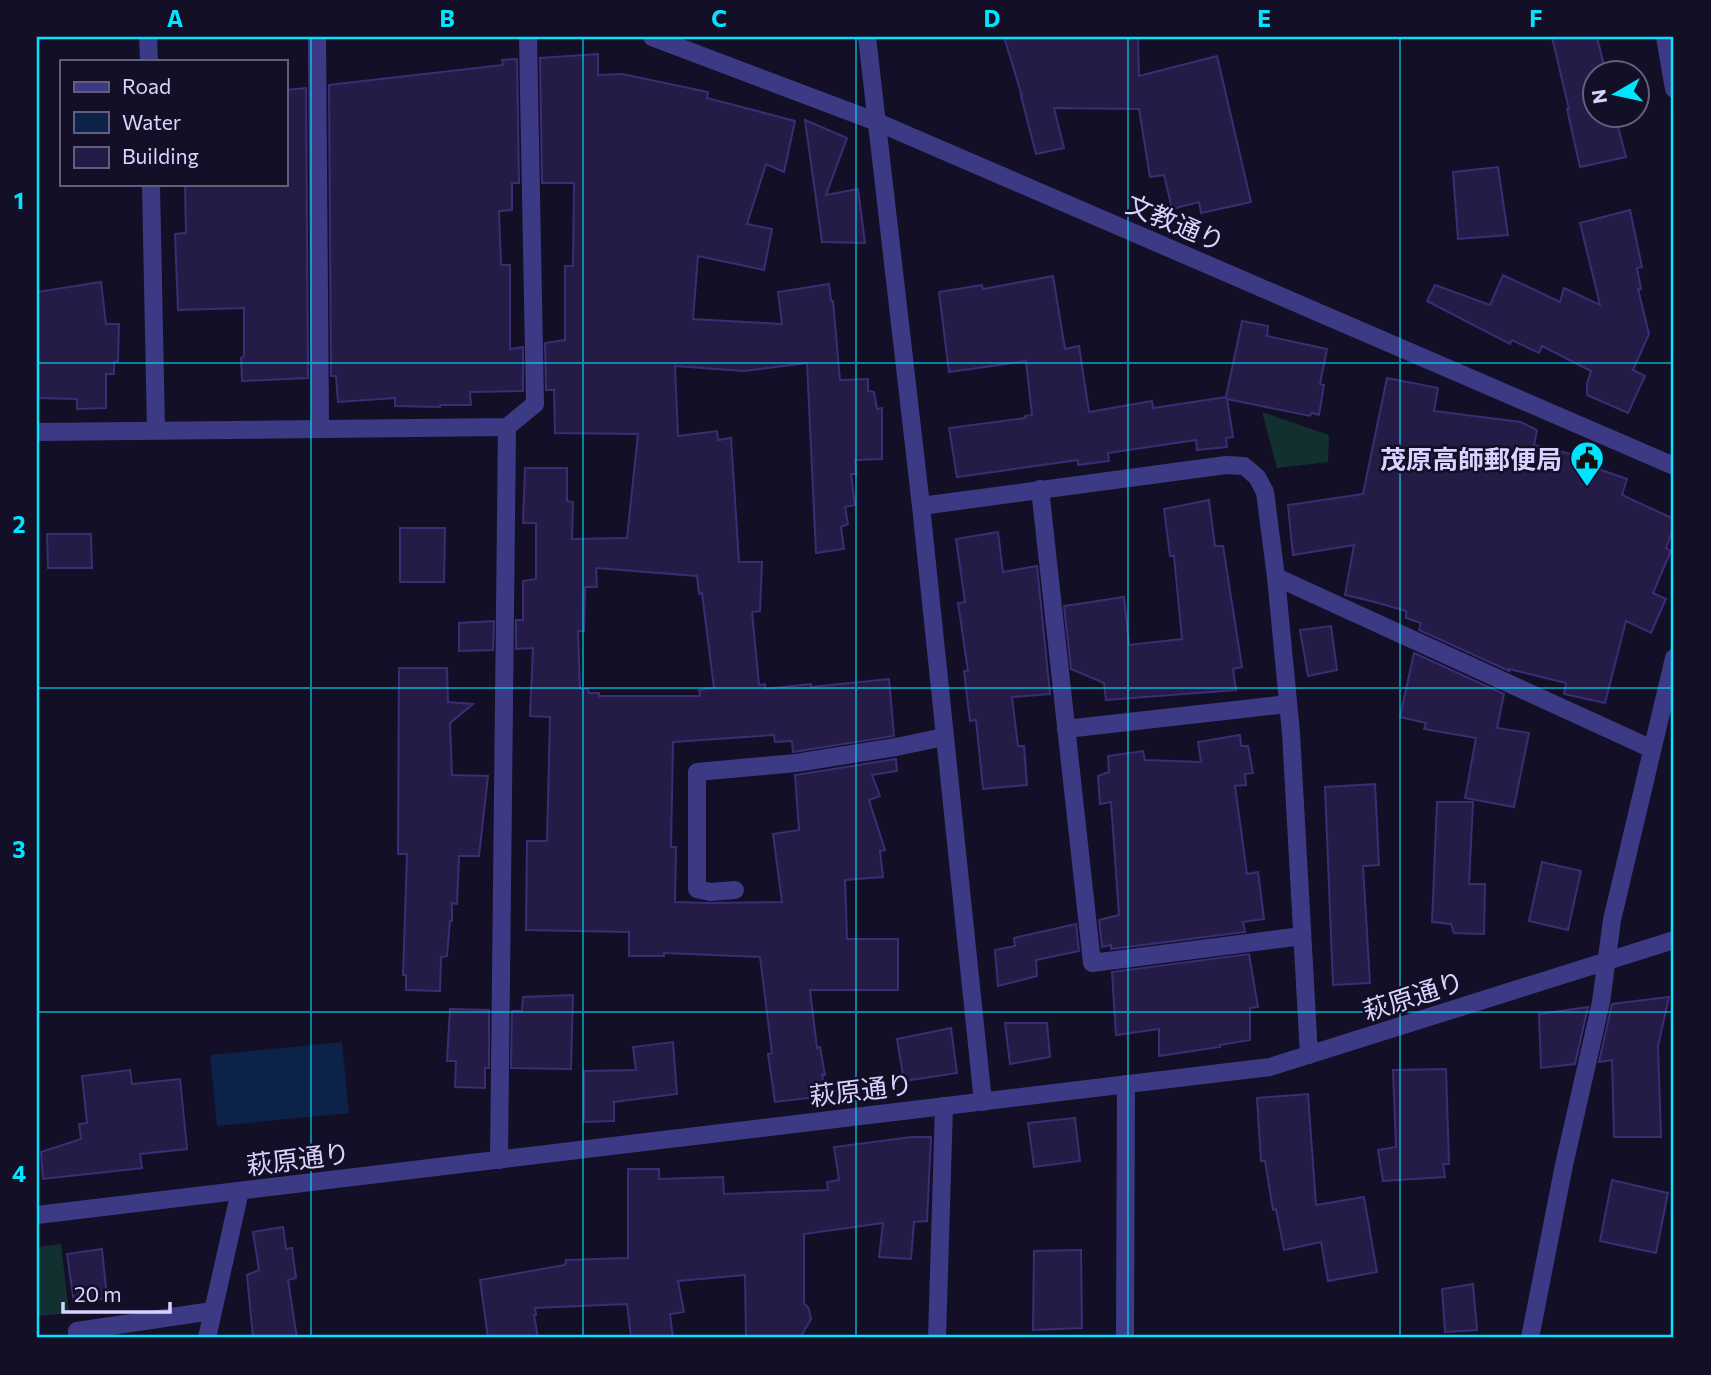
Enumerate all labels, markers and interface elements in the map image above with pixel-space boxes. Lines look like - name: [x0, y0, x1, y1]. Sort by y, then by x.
- text: A: [167, 4, 184, 32]
- text: B: [439, 4, 455, 32]
- text: C: [711, 4, 727, 32]
- text: D: [984, 4, 1001, 32]
- text: E: [1257, 4, 1271, 32]
- text: F: [1529, 4, 1543, 32]
- legend: [60, 60, 287, 186]
- north arrow: [1582, 60, 1652, 130]
- text: Road: [122, 73, 171, 98]
- text: N: [1586, 88, 1611, 106]
- text: Water: [122, 109, 181, 134]
- text: Building: [122, 143, 199, 168]
- text: 1: [14, 186, 24, 214]
- street label: 文教通り: [1122, 187, 1230, 257]
- public building icon: 茂原高師郵便局: [1568, 439, 1606, 488]
- place label: 茂原高師郵便局: [1380, 443, 1562, 474]
- text: 2: [12, 510, 26, 538]
- text: 3: [12, 835, 26, 863]
- street label: 萩原通り: [1359, 964, 1467, 1026]
- street label: 萩原通り: [807, 1067, 915, 1111]
- street label: 萩原通り: [244, 1136, 352, 1180]
- text: 4: [12, 1159, 26, 1187]
- scale bar: [63, 1270, 170, 1314]
- text: 20 m: [74, 1281, 122, 1306]

